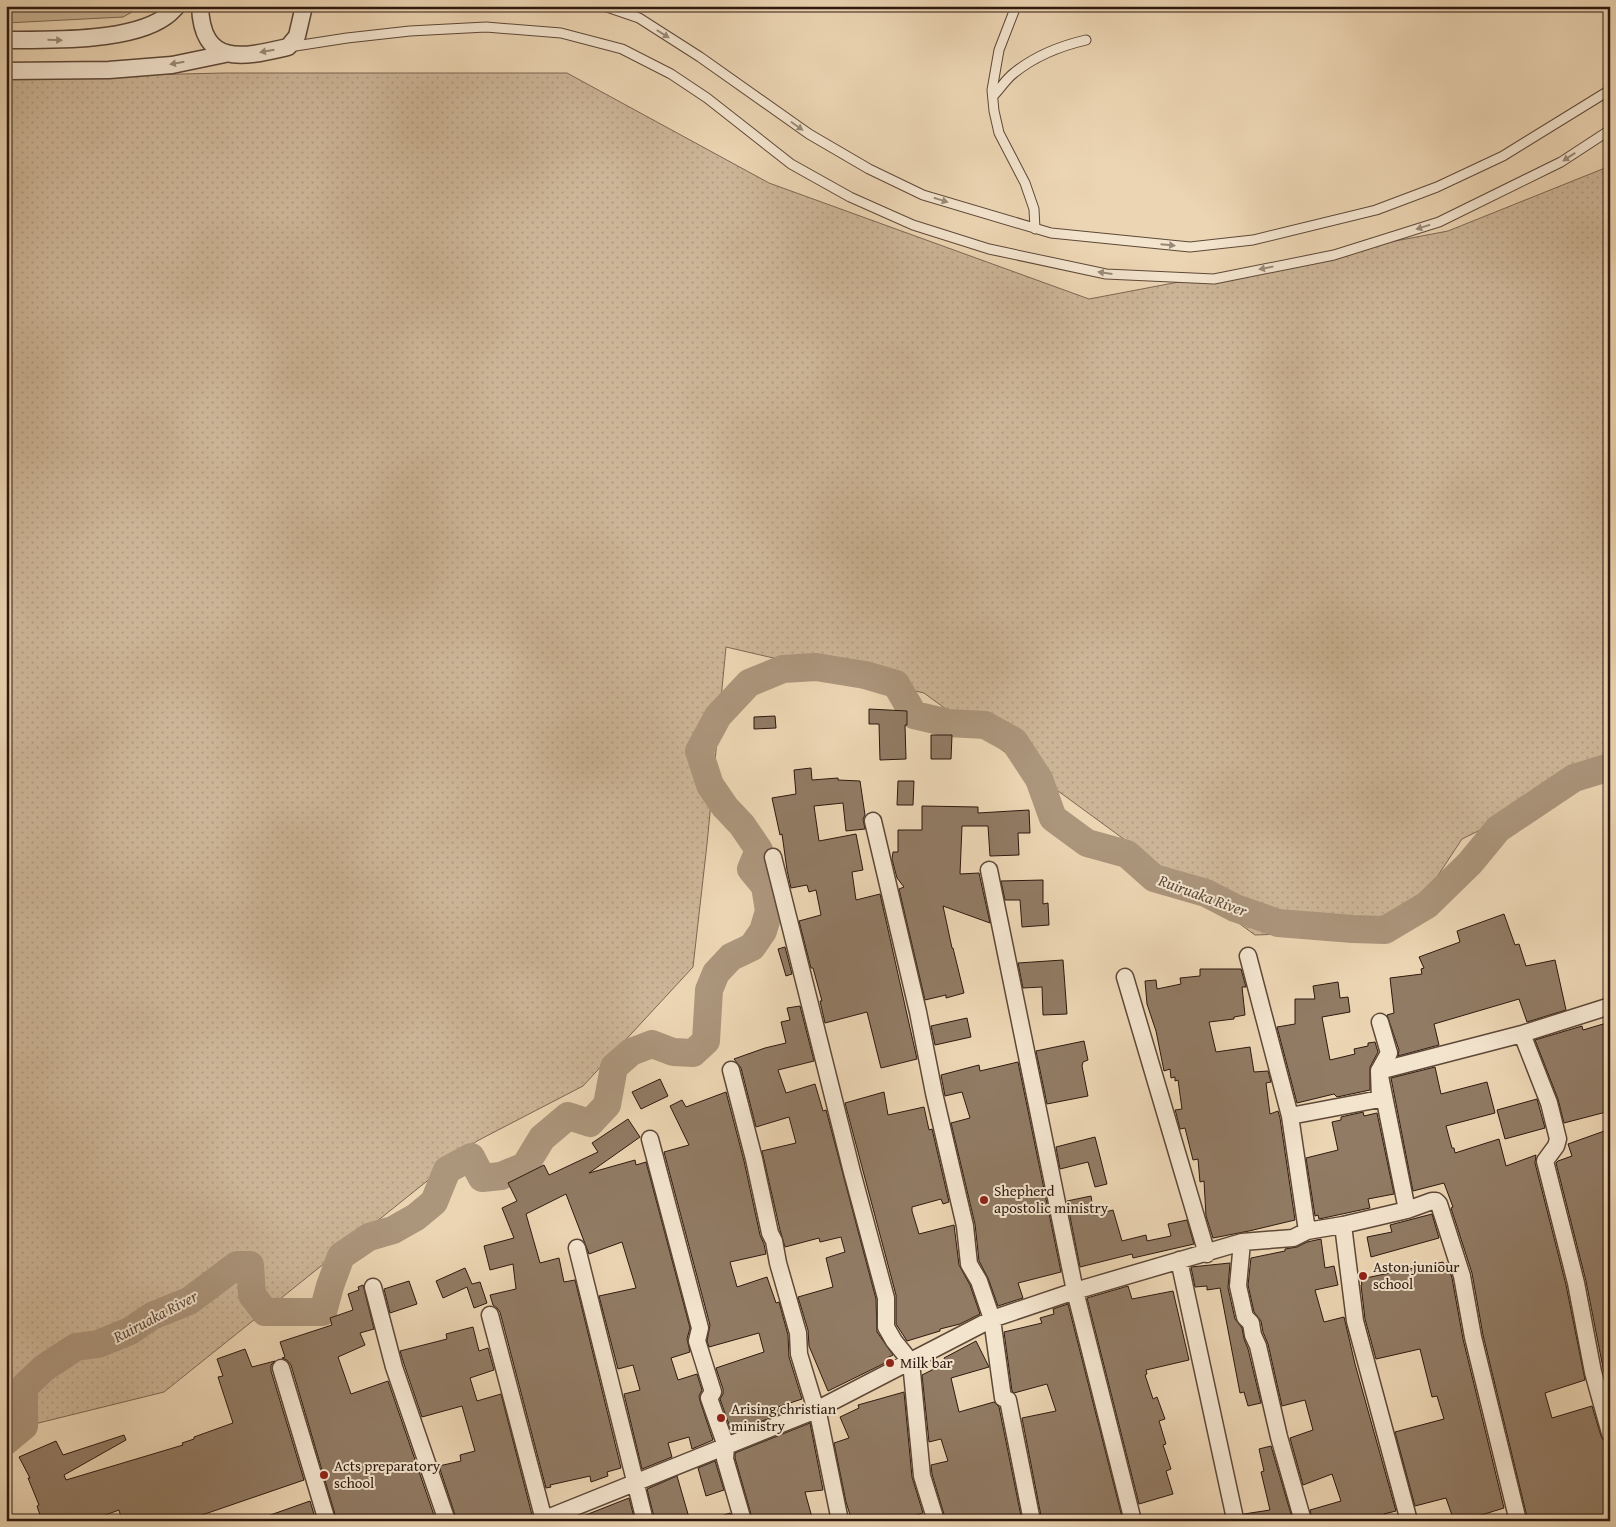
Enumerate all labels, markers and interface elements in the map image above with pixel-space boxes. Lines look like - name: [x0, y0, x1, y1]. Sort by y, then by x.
- one-way arrow: [657, 29, 670, 39]
- one-way arrow: [47, 36, 63, 44]
- one-way arrow: [259, 48, 275, 56]
- one-way arrow: [169, 60, 185, 68]
- one-way arrow: [790, 121, 804, 131]
- one-way arrow: [1562, 152, 1576, 162]
- one-way arrow: [934, 197, 949, 205]
- one-way arrow: [1415, 224, 1430, 232]
- one-way arrow: [1161, 241, 1177, 249]
- one-way arrow: [1257, 265, 1273, 273]
- one-way arrow: [1096, 269, 1112, 277]
- water label: Ruiruaka River: [1154, 868, 1252, 922]
- place label: Shepherd apostolic ministry: [994, 1180, 1109, 1218]
- marker: Shepherd apostolic ministry: [978, 1194, 990, 1206]
- place label: Aston juniour school: [1373, 1256, 1459, 1294]
- marker: Aston juniour school: [1357, 1270, 1369, 1282]
- water label: Ruiruaka River: [108, 1283, 202, 1349]
- place label: Milk bar: [900, 1352, 953, 1373]
- marker: Milk bar: [884, 1357, 896, 1369]
- place label: Arising christian ministry: [731, 1398, 837, 1436]
- marker: Arising christian ministry: [715, 1412, 727, 1424]
- place label: Acts preparatory school: [334, 1455, 441, 1493]
- marker: Acts preparatory school: [318, 1469, 330, 1481]

